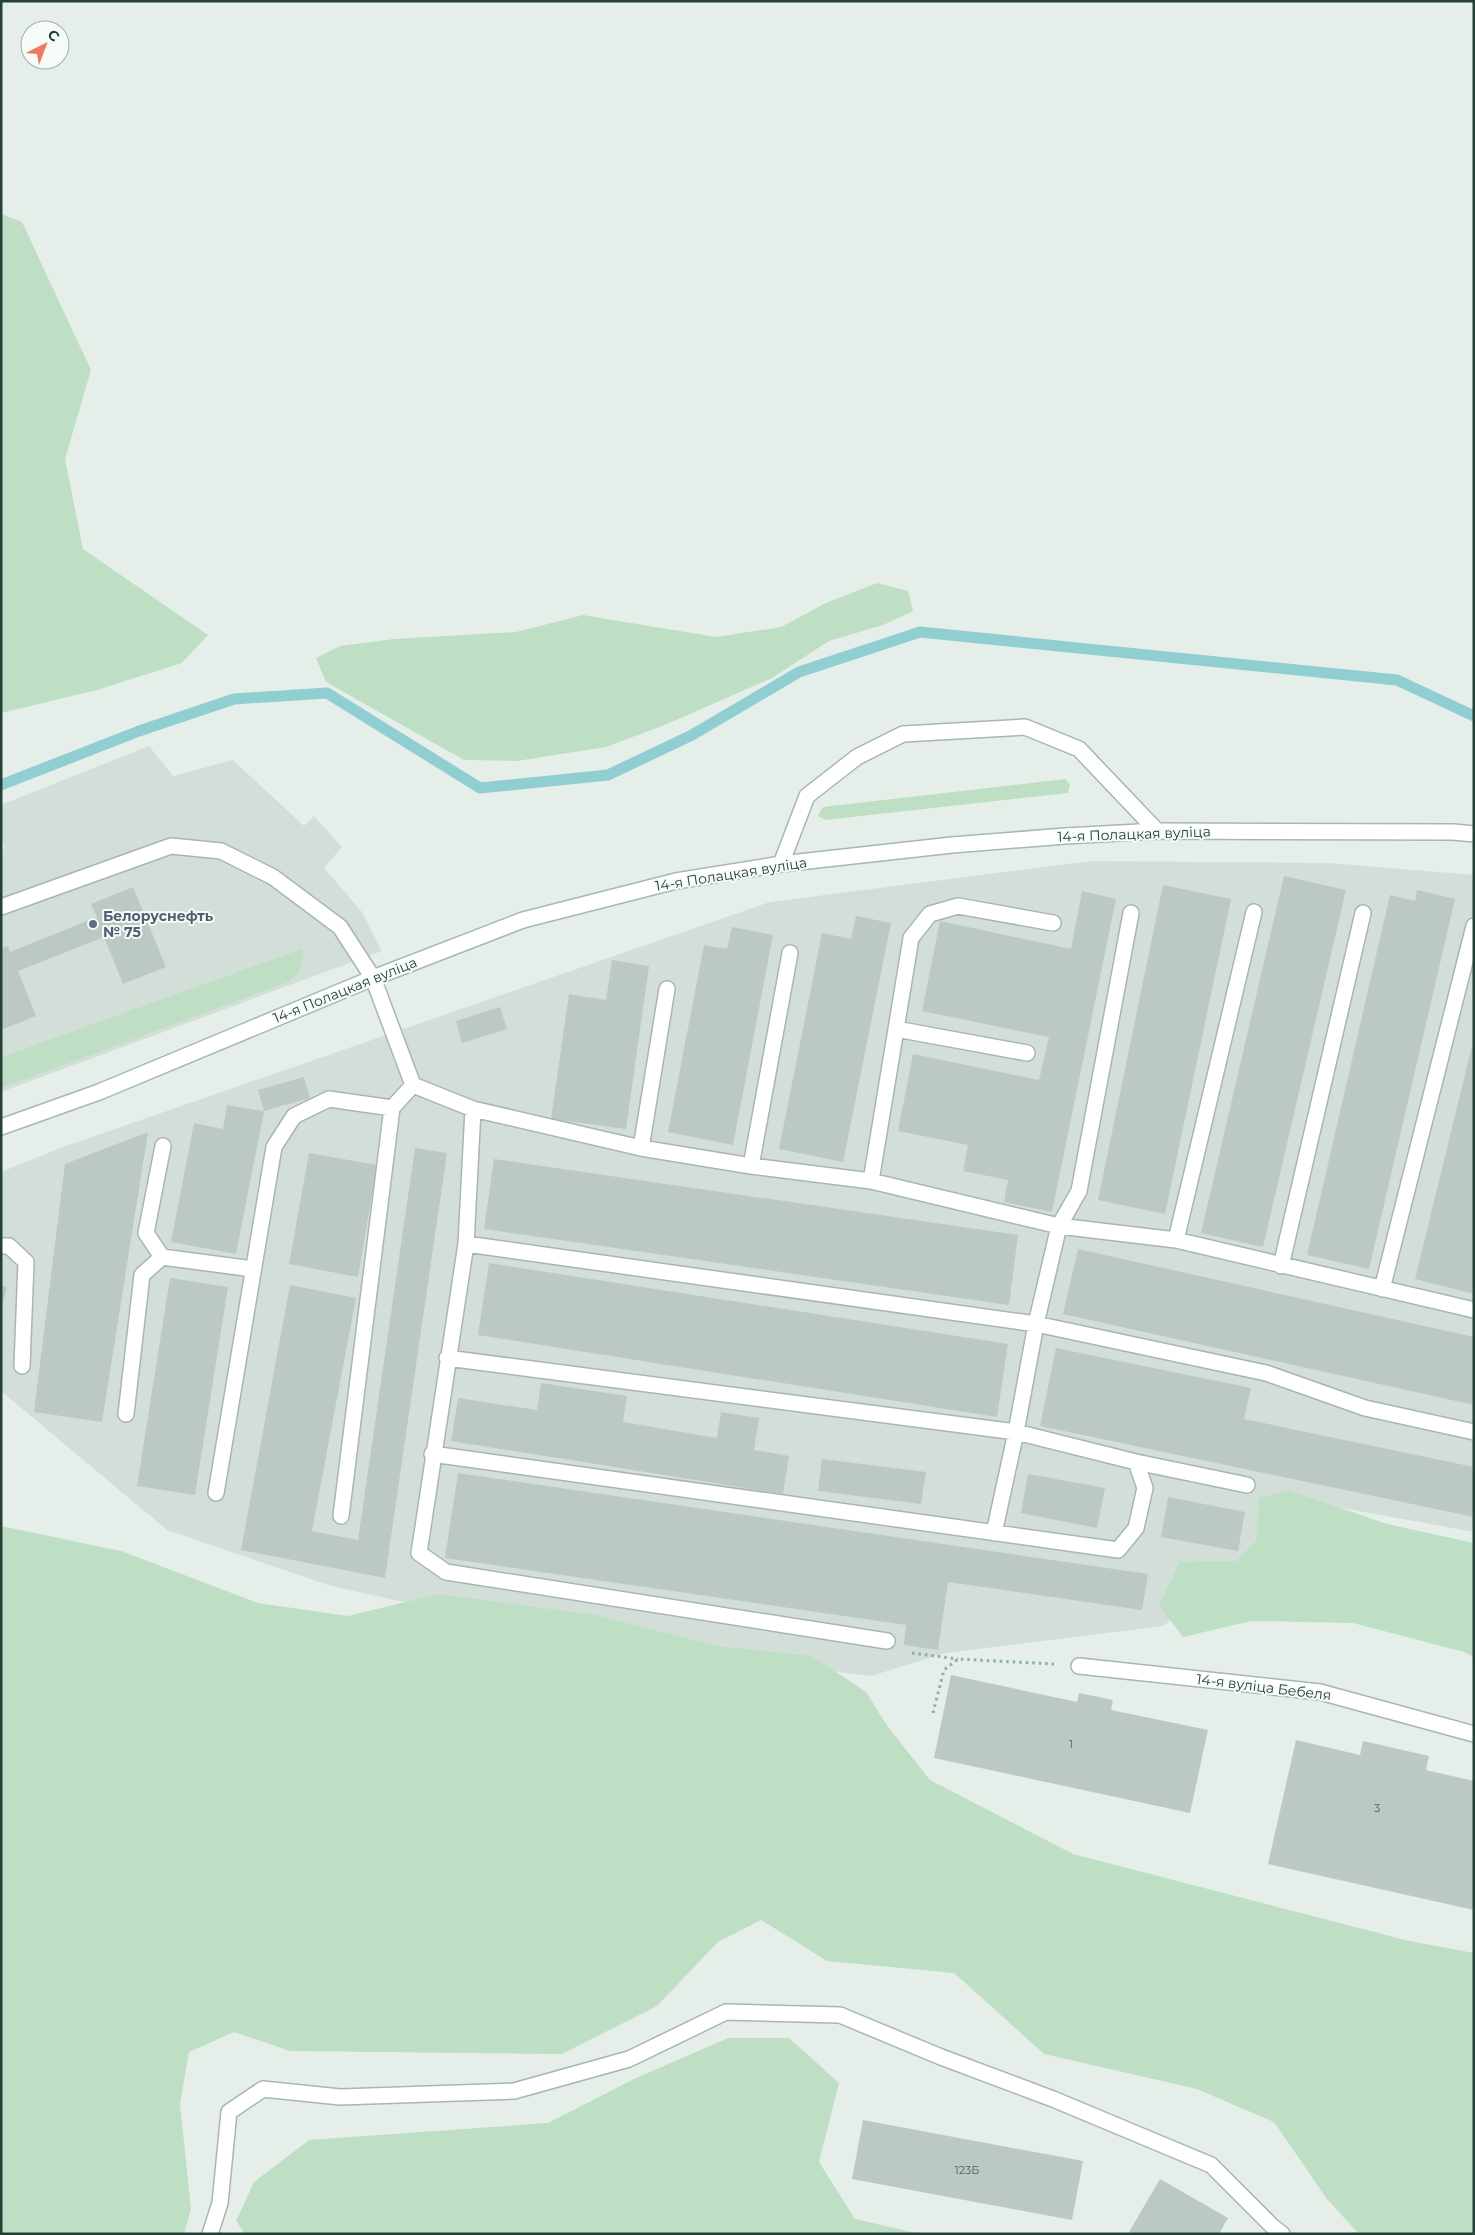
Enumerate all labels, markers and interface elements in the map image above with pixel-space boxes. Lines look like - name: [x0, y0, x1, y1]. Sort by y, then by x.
- north arrow: [20, 20, 70, 70]
- text: С: [44, 25, 64, 45]
- street label: 14-я Полацкая вуліца: [1057, 822, 1211, 846]
- street label: 14-я Полацкая вуліца: [654, 853, 808, 895]
- place label: Белоруснефть № 75: [103, 907, 214, 941]
- marker: Белоруснефть № 75: [87, 918, 99, 930]
- street label: 14-я Полацкая вуліца: [271, 953, 419, 1027]
- street label: 14-я вуліца Бебеля: [1196, 1670, 1332, 1704]
- house number: 1: [1069, 1737, 1073, 1751]
- house number: 3: [1374, 1801, 1380, 1815]
- house number: 123Б: [955, 2163, 979, 2177]

